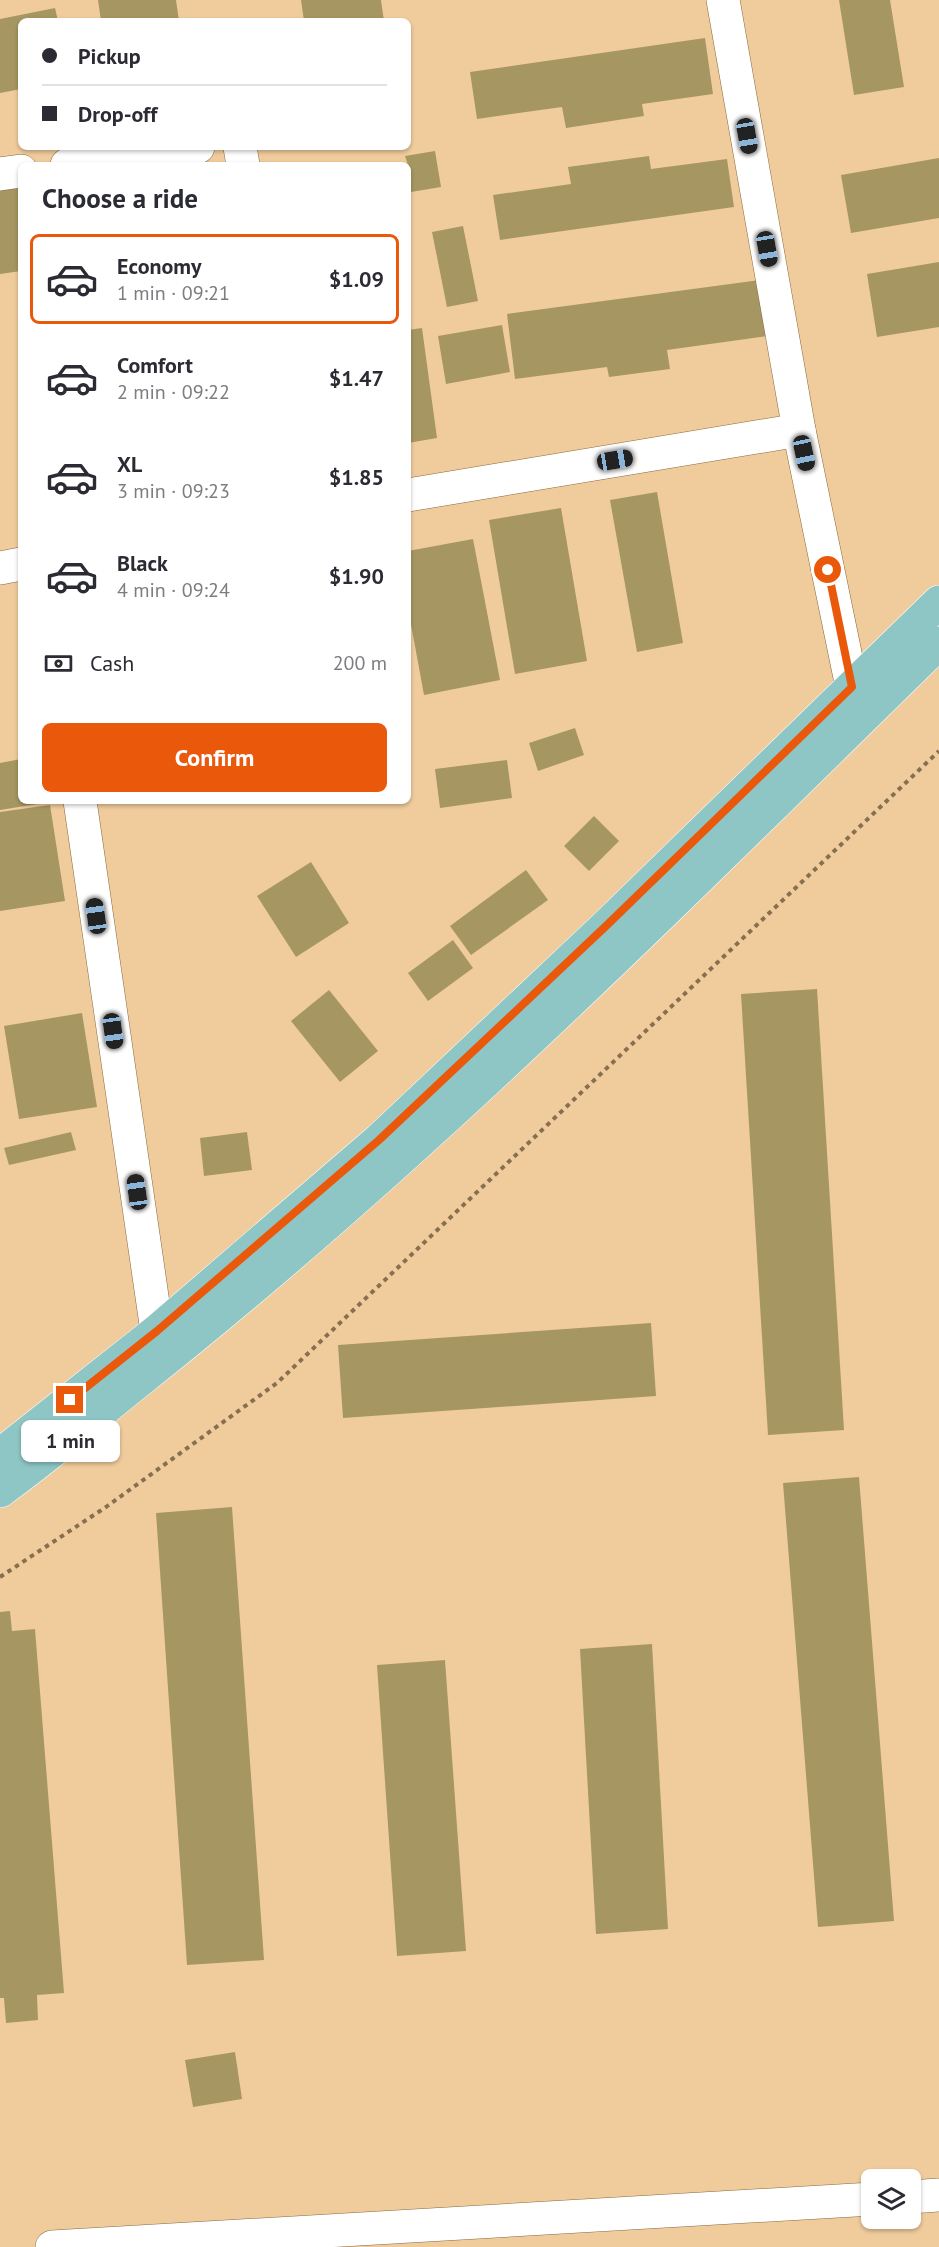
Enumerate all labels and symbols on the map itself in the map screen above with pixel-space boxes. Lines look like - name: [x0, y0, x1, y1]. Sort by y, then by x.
- car: [735, 117, 759, 155]
- car: [755, 230, 779, 268]
- car: [791, 434, 817, 472]
- car: [596, 448, 634, 472]
- route start: [814, 556, 841, 583]
- car: [85, 897, 107, 935]
- car: [102, 1012, 124, 1050]
- car: [126, 1173, 148, 1211]
- route end: [56, 1386, 83, 1413]
- callout: 1 min: [20, 1421, 119, 1463]

